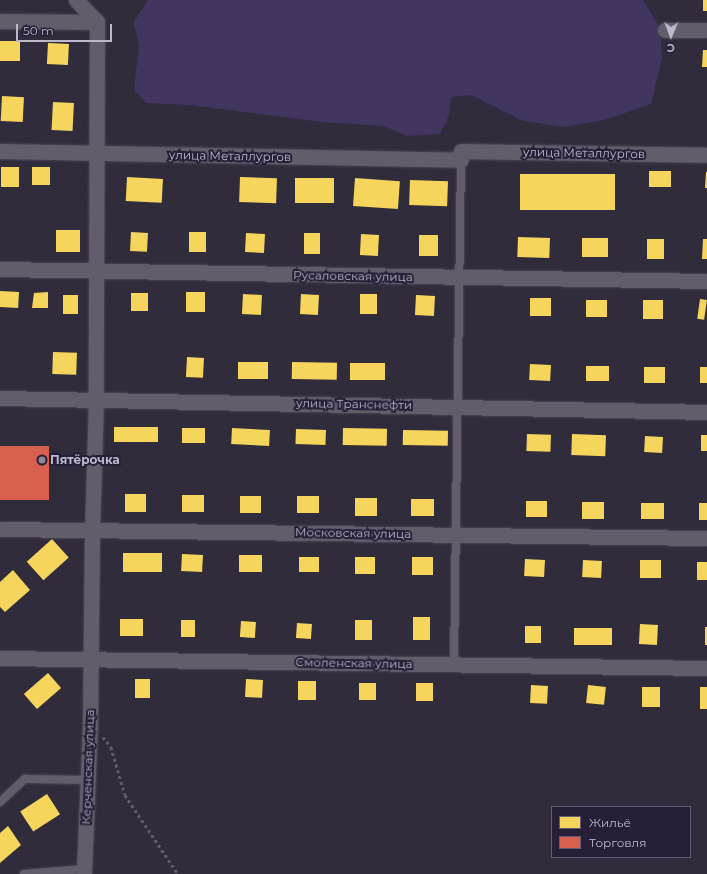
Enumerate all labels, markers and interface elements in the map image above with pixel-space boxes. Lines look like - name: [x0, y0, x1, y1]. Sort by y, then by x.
- scale bar: [18, 16, 114, 42]
- north arrow: [651, 16, 691, 56]
- text: 50 m: [23, 23, 54, 38]
- text: С: [667, 41, 675, 55]
- street label: улица Металлургов: [523, 145, 645, 161]
- street label: улица Металлургов: [169, 148, 291, 164]
- street label: Русаловская улица: [293, 268, 413, 284]
- street label: улица Транснефти: [296, 396, 412, 412]
- place label: Пятёрочка: [50, 453, 120, 467]
- marker: Пятёрочка: [37, 455, 47, 465]
- street label: Московская улица: [295, 525, 411, 541]
- street label: Смоленская улица: [295, 655, 413, 671]
- street label: Керченская улица: [79, 709, 97, 825]
- legend: [551, 806, 691, 858]
- text: Жильё: [589, 815, 631, 830]
- text: Торговля: [589, 835, 646, 850]

